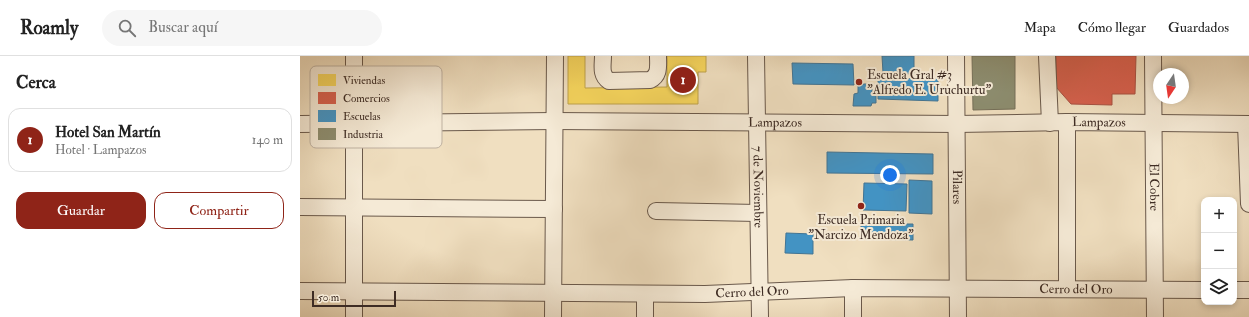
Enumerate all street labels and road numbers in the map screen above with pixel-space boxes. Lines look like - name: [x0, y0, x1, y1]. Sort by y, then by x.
- street label: Lampazos: [748, 114, 802, 132]
- street label: Lampazos: [1072, 114, 1126, 131]
- street label: 7 de Noviembre: [749, 146, 767, 229]
- street label: El Cobre: [1146, 163, 1162, 212]
- street label: Pilares: [949, 170, 965, 205]
- street label: Cerro del Oro: [1039, 281, 1113, 297]
- street label: Cerro del Oro: [715, 283, 789, 302]

